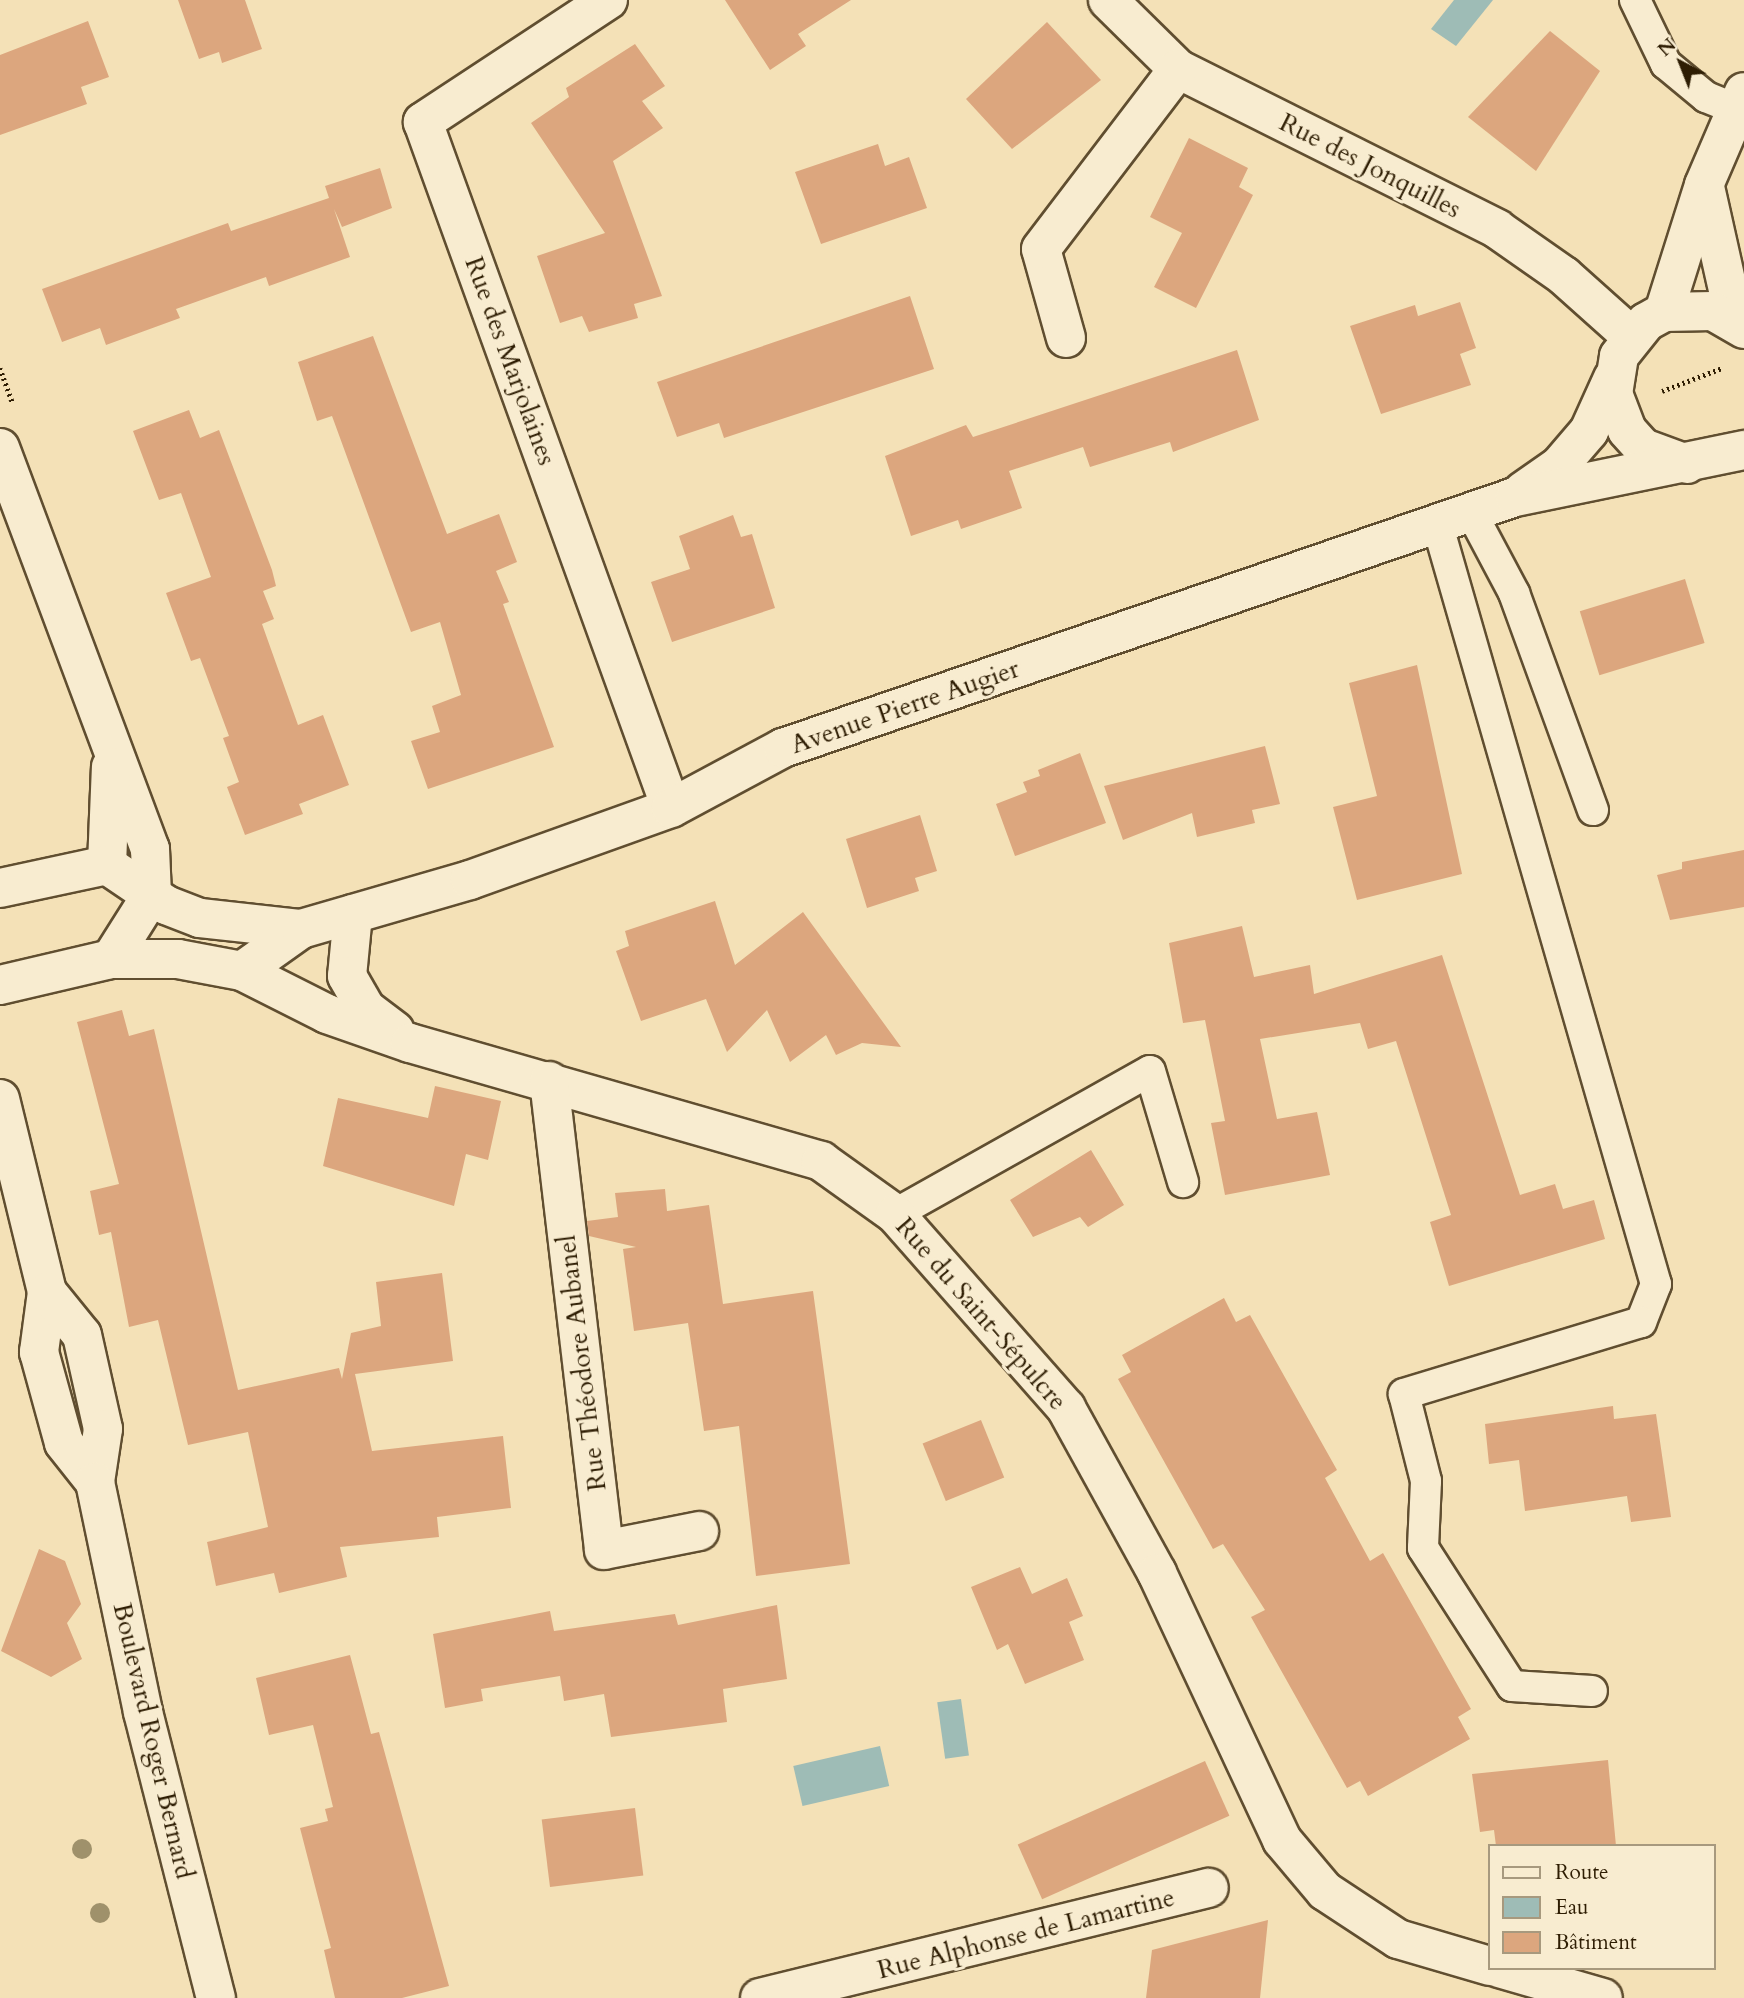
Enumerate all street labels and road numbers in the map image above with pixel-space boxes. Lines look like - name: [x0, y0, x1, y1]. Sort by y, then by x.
- street label: Rue des Jonquilles: [1274, 107, 1466, 225]
- street label: Rue des Marjolaines: [458, 253, 562, 469]
- street label: Avenue Pierre Augier: [787, 653, 1023, 761]
- street label: Rue du Saint-Sépulcre: [889, 1211, 1073, 1417]
- street label: Rue Théodore Aubanel: [551, 1233, 613, 1493]
- street label: Boulevard Roger Bernard: [106, 1600, 200, 1882]
- street label: Rue Alphonse de Lamartine: [874, 1882, 1178, 1986]

